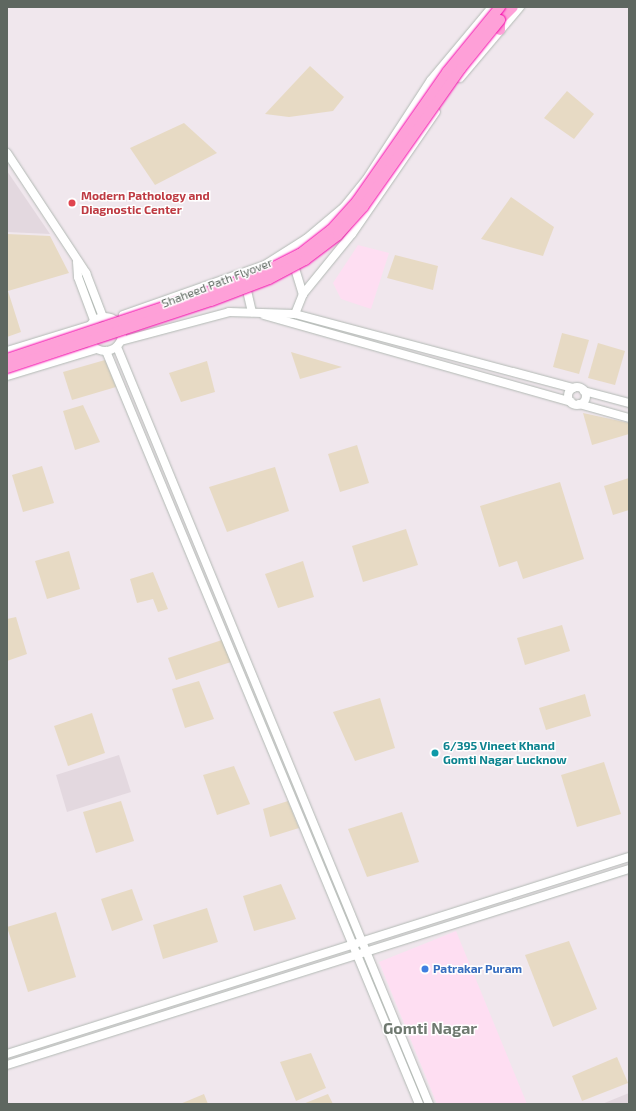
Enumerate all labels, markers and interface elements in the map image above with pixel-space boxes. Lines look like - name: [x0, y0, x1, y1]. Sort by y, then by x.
- place label: Modern Pathology and Diagnostic Center: [81, 189, 210, 217]
- marker: Modern Pathology and Diagnostic Center: [66, 197, 78, 209]
- street label: Shaheed Path Flyover: [159, 255, 275, 311]
- place label: 6/395 Vineet Khand Gomti Nagar Lucknow: [443, 739, 567, 767]
- marker: 6/395 Vineet Khand Gomti Nagar Lucknow: [430, 748, 440, 758]
- place label: Patrakar Puram: [433, 962, 522, 976]
- marker: Patrakar Puram: [420, 964, 430, 974]
- district label: Gomti Nagar: [383, 1018, 477, 1038]

